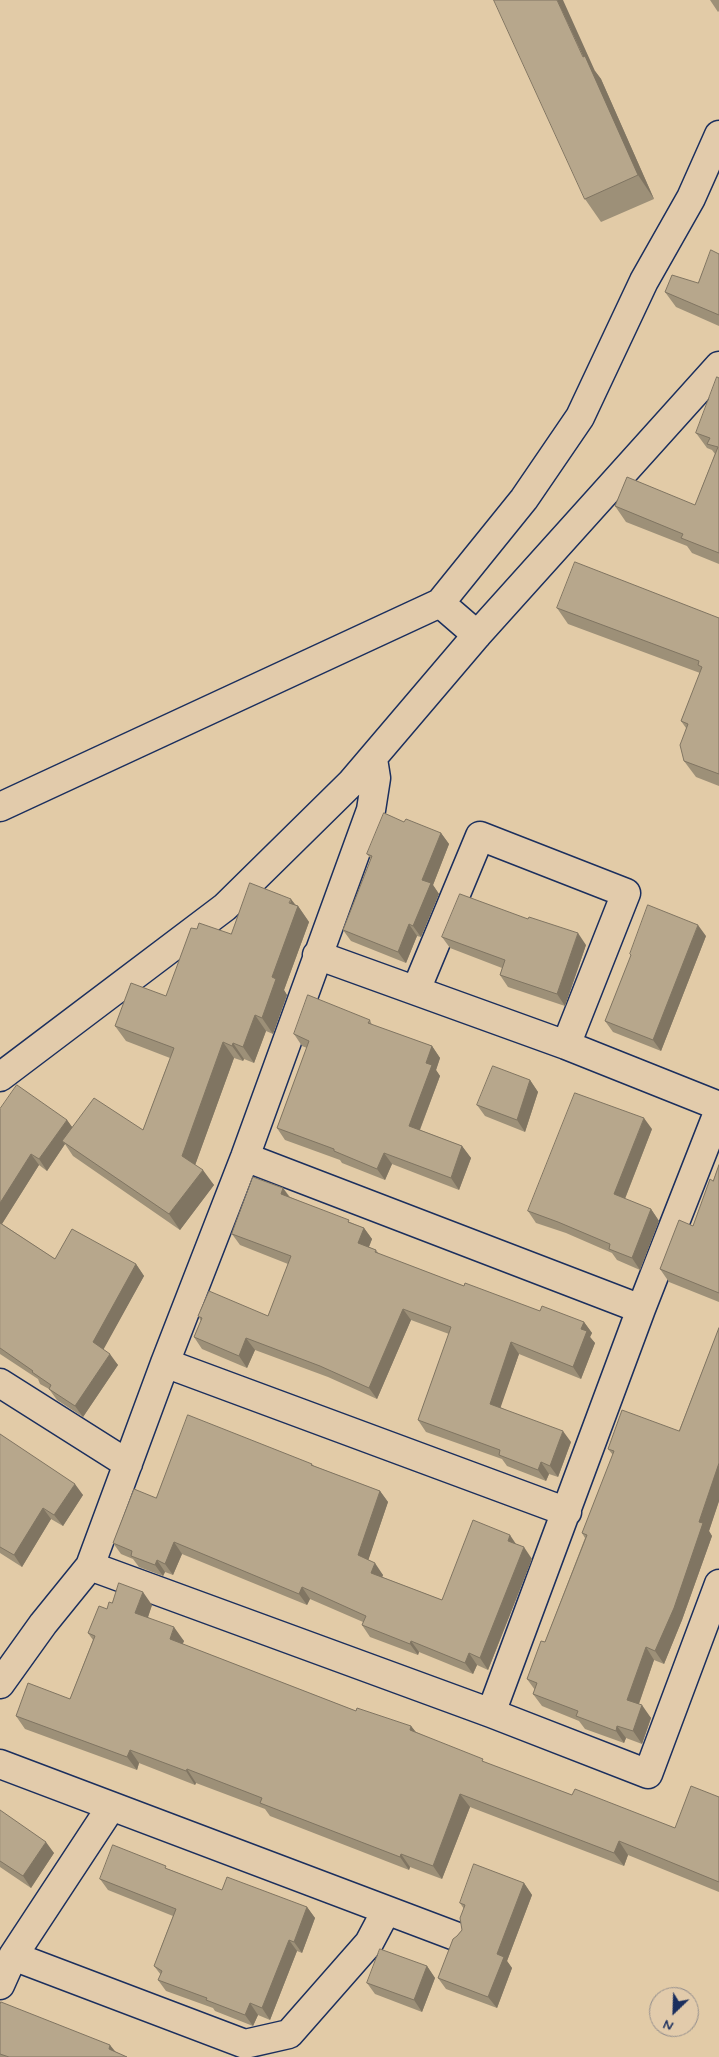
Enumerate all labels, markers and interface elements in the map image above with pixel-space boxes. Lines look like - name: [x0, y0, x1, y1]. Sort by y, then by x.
- north arrow: [649, 1987, 699, 2037]
- text: N: [660, 2015, 676, 2035]

